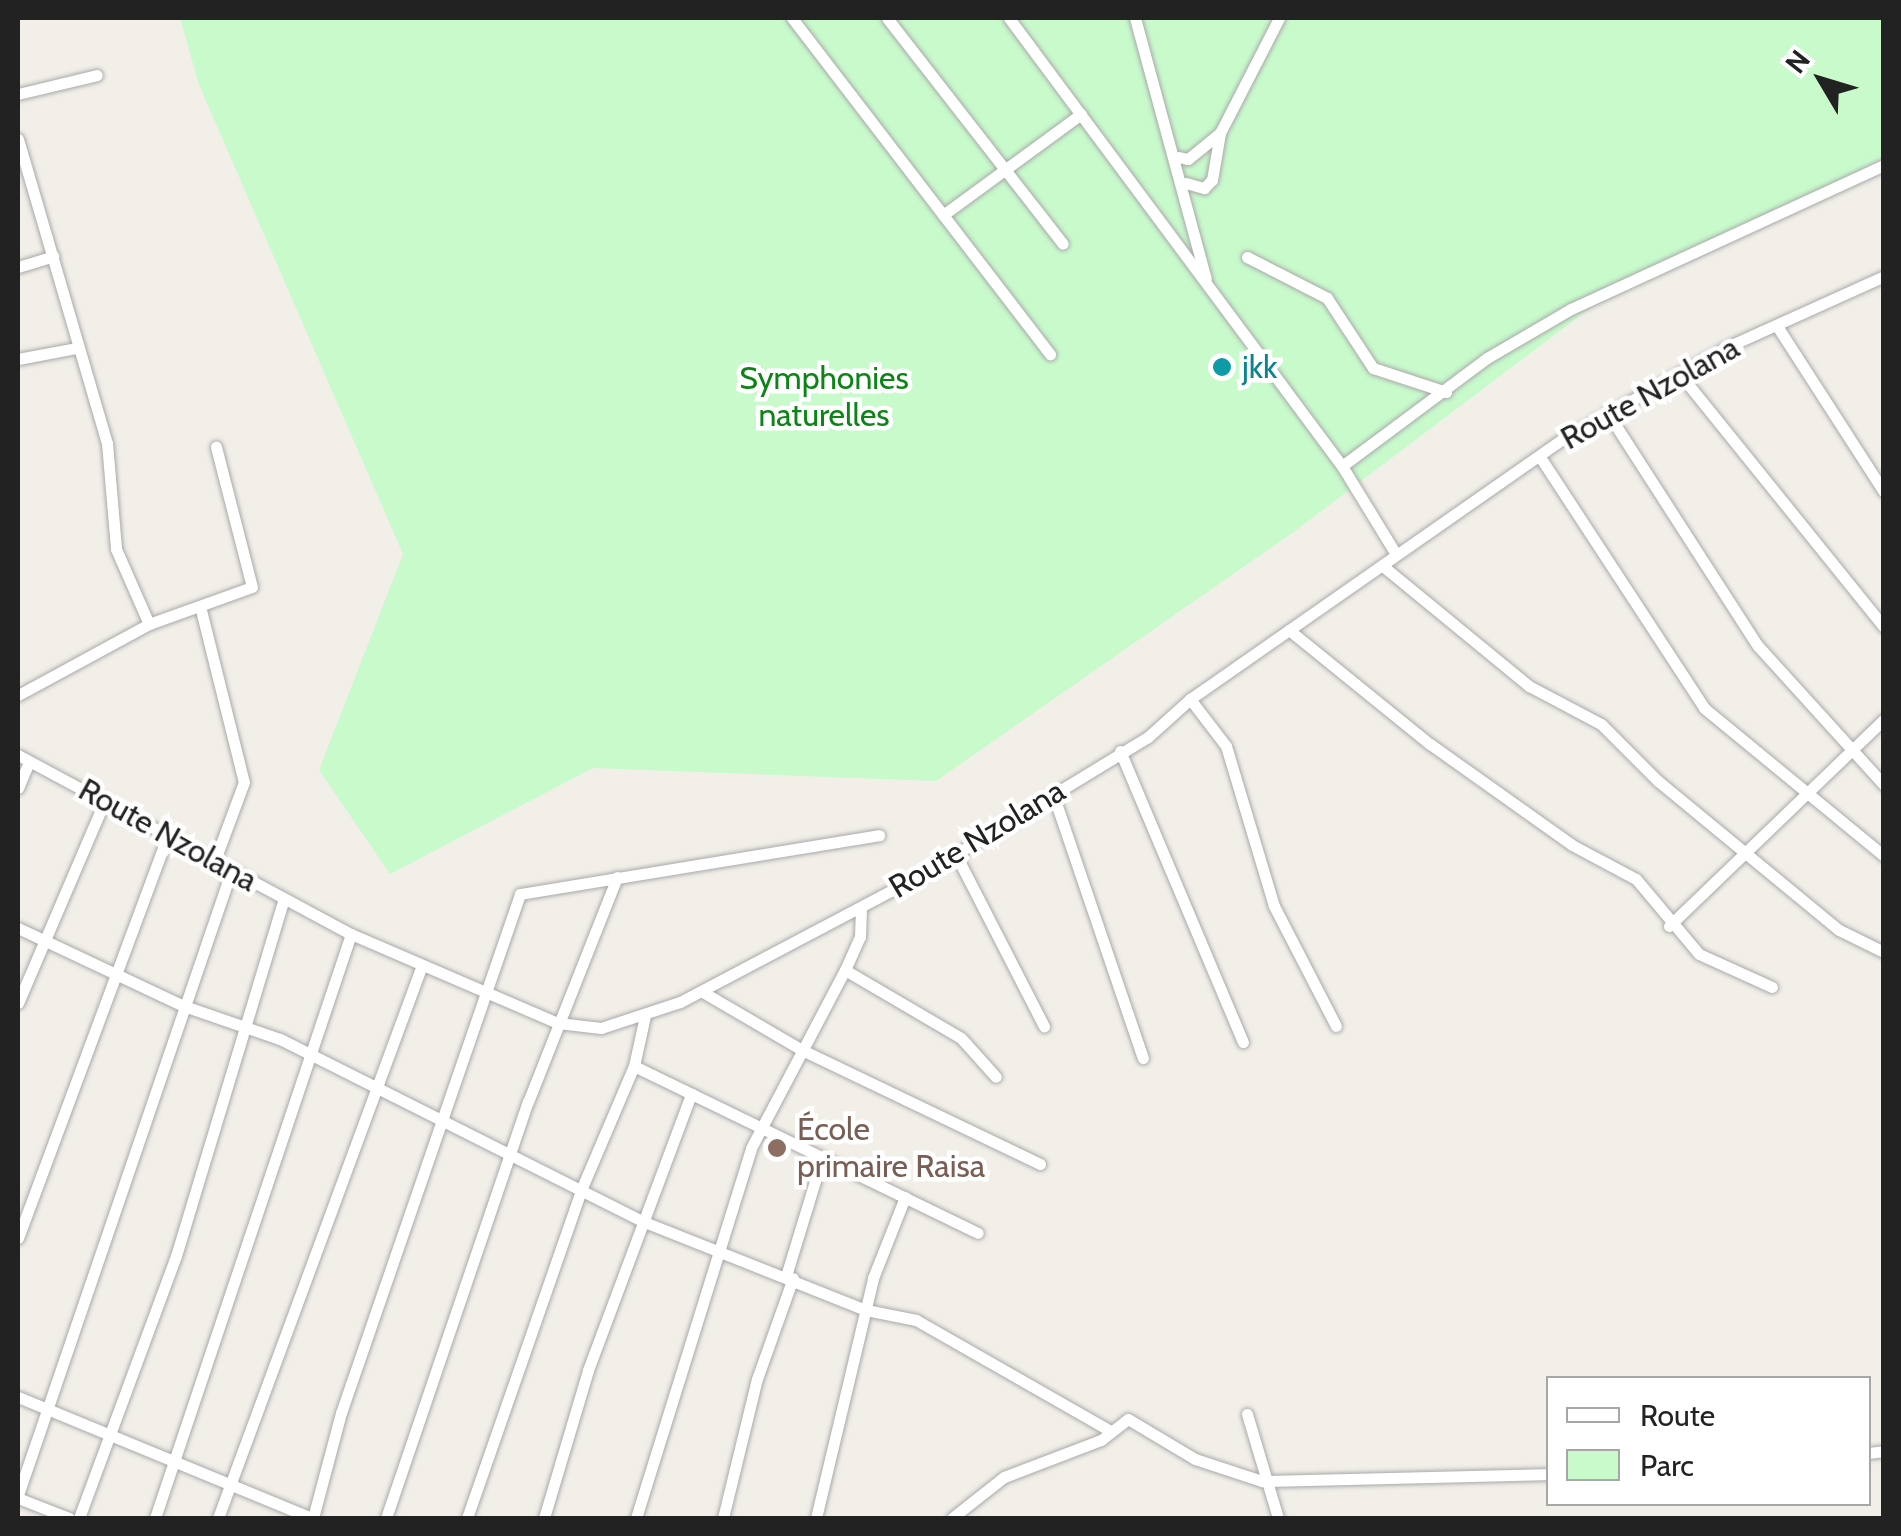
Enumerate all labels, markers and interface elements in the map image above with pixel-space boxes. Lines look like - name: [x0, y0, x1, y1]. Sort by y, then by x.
- north arrow: [1771, 30, 1871, 130]
- text: N: [1778, 43, 1817, 80]
- street label: Route Nzolana: [1554, 328, 1746, 458]
- place label: jkk: [1242, 348, 1277, 386]
- marker: jkk: [1211, 356, 1233, 378]
- park label: Symphonies naturelles: [739, 360, 909, 435]
- street label: Route Nzolana: [72, 770, 264, 900]
- street label: Route Nzolana: [882, 772, 1072, 906]
- place label: École primaire Raisa: [797, 1111, 985, 1186]
- marker: École primaire Raisa: [766, 1137, 788, 1159]
- legend: [1546, 1376, 1871, 1506]
- text: Route: [1640, 1397, 1715, 1434]
- text: Parc: [1640, 1447, 1694, 1484]

